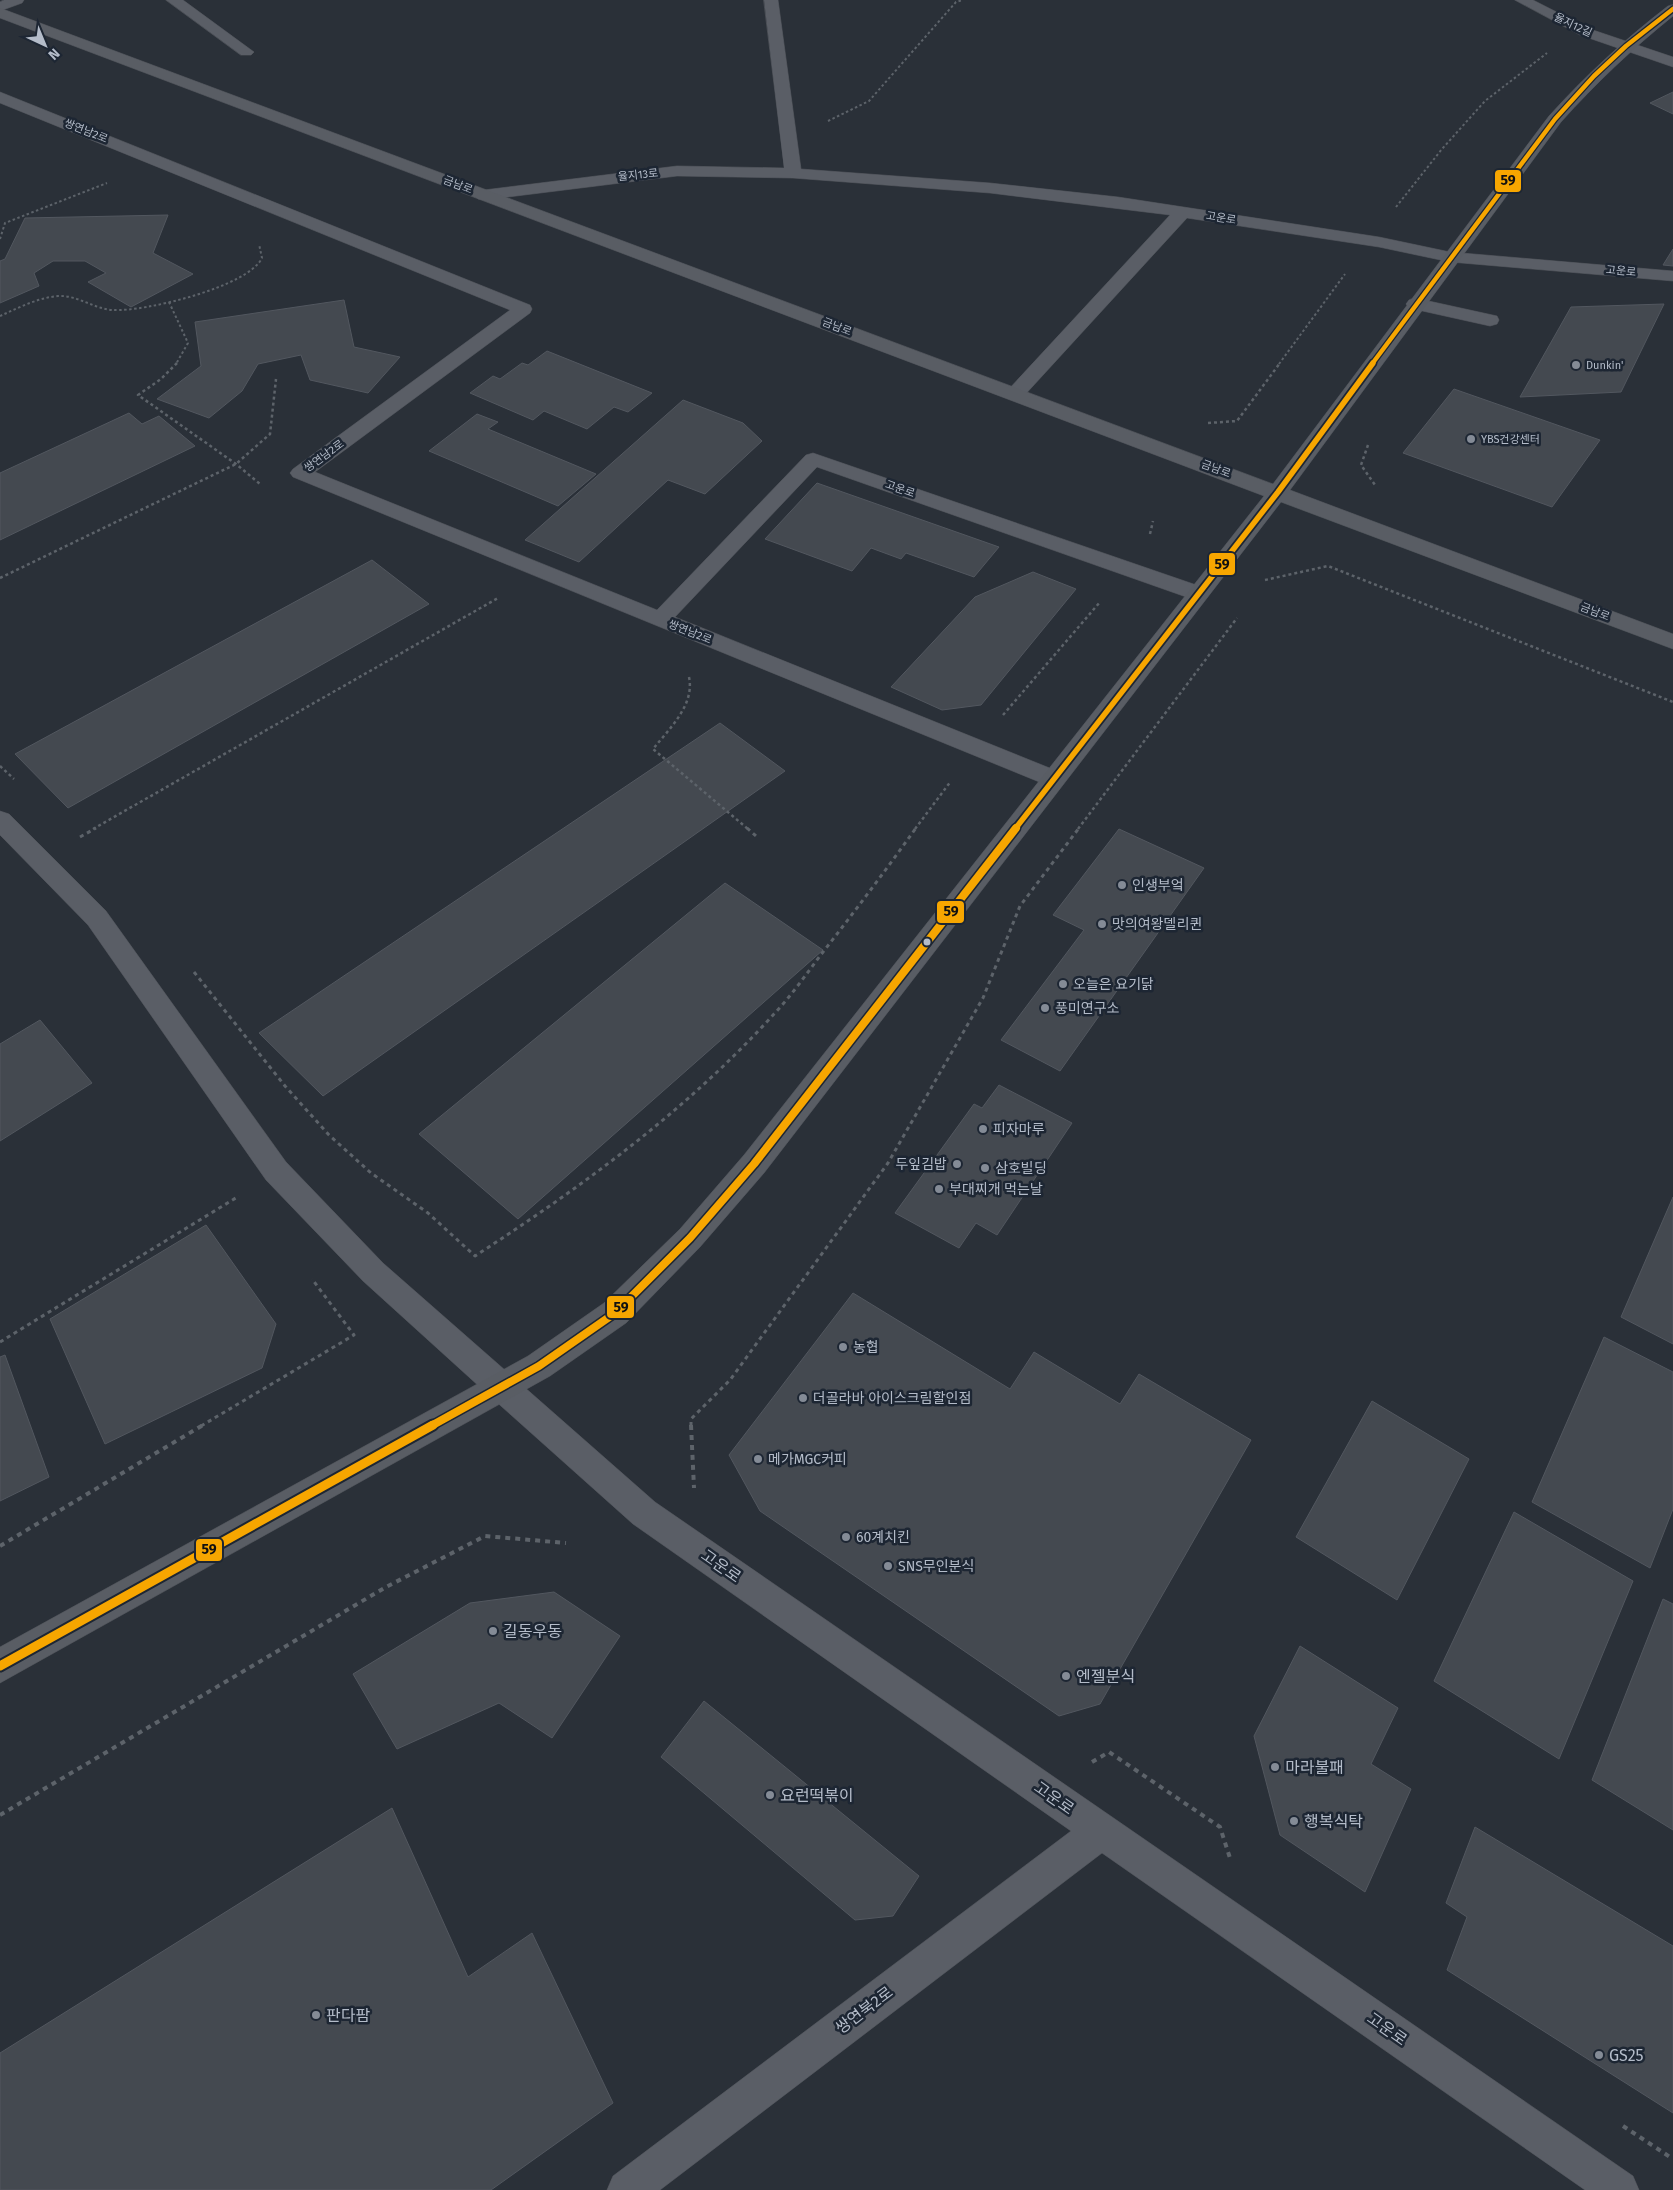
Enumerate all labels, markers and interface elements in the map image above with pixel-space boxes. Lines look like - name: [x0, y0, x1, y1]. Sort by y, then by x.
- street label: 율지12길: [1552, 11, 1594, 39]
- north arrow: [20, 20, 70, 70]
- text: N: [44, 45, 63, 63]
- street label: 쌍연남2로: [62, 116, 110, 146]
- street label: 율지13로: [617, 166, 659, 184]
- line badge: 59: [1494, 169, 1522, 193]
- text: 59: [1500, 172, 1516, 189]
- street label: 금남로: [441, 173, 475, 197]
- street label: 고운로: [1205, 209, 1237, 227]
- street label: 고운로: [1605, 263, 1637, 279]
- street label: 금남로: [820, 315, 854, 339]
- marker: Dunkin': [1570, 359, 1582, 371]
- place label: Dunkin': [1586, 359, 1623, 372]
- marker: YBS건강센터: [1465, 433, 1477, 445]
- place label: YBS건강센터: [1481, 433, 1540, 446]
- street label: 쌍연남2로: [302, 437, 346, 475]
- street label: 금남로: [1200, 458, 1232, 480]
- street label: 고운로: [884, 478, 916, 500]
- line badge: 59: [1208, 552, 1236, 576]
- text: 59: [1214, 556, 1230, 573]
- street label: 금남로: [1578, 600, 1612, 624]
- street label: 쌍연남2로: [666, 617, 714, 647]
- place label: 인생부엌: [1132, 877, 1184, 894]
- marker: 인생부엌: [1116, 879, 1128, 891]
- line badge: 59: [936, 900, 965, 924]
- text: 59: [943, 903, 959, 920]
- place label: 맛의여왕델리퀸: [1112, 916, 1202, 933]
- marker: 맛의여왕델리퀸: [1096, 918, 1108, 930]
- unlabelled marker: [922, 937, 932, 947]
- place label: 오늘은 요기닭: [1073, 976, 1154, 993]
- marker: 오늘은 요기닭: [1057, 978, 1069, 990]
- place label: 풍미연구소: [1055, 1000, 1120, 1017]
- marker: 풍미연구소: [1039, 1002, 1051, 1014]
- place label: 피자마루: [993, 1121, 1045, 1138]
- marker: 피자마루: [977, 1123, 989, 1135]
- place label: 두잎김밥: [895, 1156, 947, 1173]
- marker: 두잎김밥: [951, 1158, 963, 1170]
- place label: 삼호빌딩: [995, 1160, 1047, 1177]
- marker: 삼호빌딩: [979, 1162, 991, 1174]
- place label: 부대찌개 먹는날: [949, 1181, 1043, 1198]
- marker: 부대찌개 먹는날: [933, 1183, 945, 1195]
- line badge: 59: [606, 1295, 635, 1319]
- text: 59: [613, 1299, 629, 1316]
- place label: 농협: [853, 1339, 879, 1356]
- marker: 농협: [837, 1341, 849, 1353]
- place label: 더골라바 아이스크림할인점: [813, 1390, 971, 1407]
- marker: 더골라바 아이스크림할인점: [797, 1392, 809, 1404]
- place label: 메가MGC커피: [768, 1451, 847, 1468]
- marker: 메가MGC커피: [752, 1453, 764, 1465]
- place label: 60계치킨: [856, 1529, 910, 1546]
- marker: 60계치킨: [840, 1531, 852, 1543]
- line badge: 59: [195, 1538, 223, 1562]
- text: 59: [201, 1541, 217, 1558]
- street label: 고운로: [697, 1546, 745, 1587]
- place label: SNS무인분식: [898, 1558, 974, 1575]
- marker: SNS무인분식: [882, 1560, 894, 1572]
- place label: 길동우동: [503, 1622, 562, 1641]
- marker: 길동우동: [487, 1625, 499, 1637]
- place label: 엔젤분식: [1076, 1667, 1135, 1686]
- marker: 엔젤분식: [1060, 1670, 1072, 1682]
- place label: 마라불패: [1285, 1758, 1344, 1777]
- marker: 마라불패: [1269, 1761, 1281, 1773]
- street label: 고운로: [1030, 1778, 1078, 1819]
- place label: 요런떡볶이: [780, 1786, 854, 1805]
- marker: 요런떡볶이: [764, 1789, 776, 1801]
- place label: 행복식탁: [1304, 1812, 1363, 1831]
- marker: 행복식탁: [1288, 1815, 1300, 1827]
- street label: 쌍연북2로: [832, 1982, 897, 2038]
- place label: 판다팜: [326, 2006, 370, 2025]
- marker: 판다팜: [310, 2009, 322, 2021]
- street label: 고운로: [1363, 2009, 1411, 2050]
- place label: GS25: [1609, 2046, 1644, 2065]
- marker: GS25: [1593, 2049, 1605, 2061]

